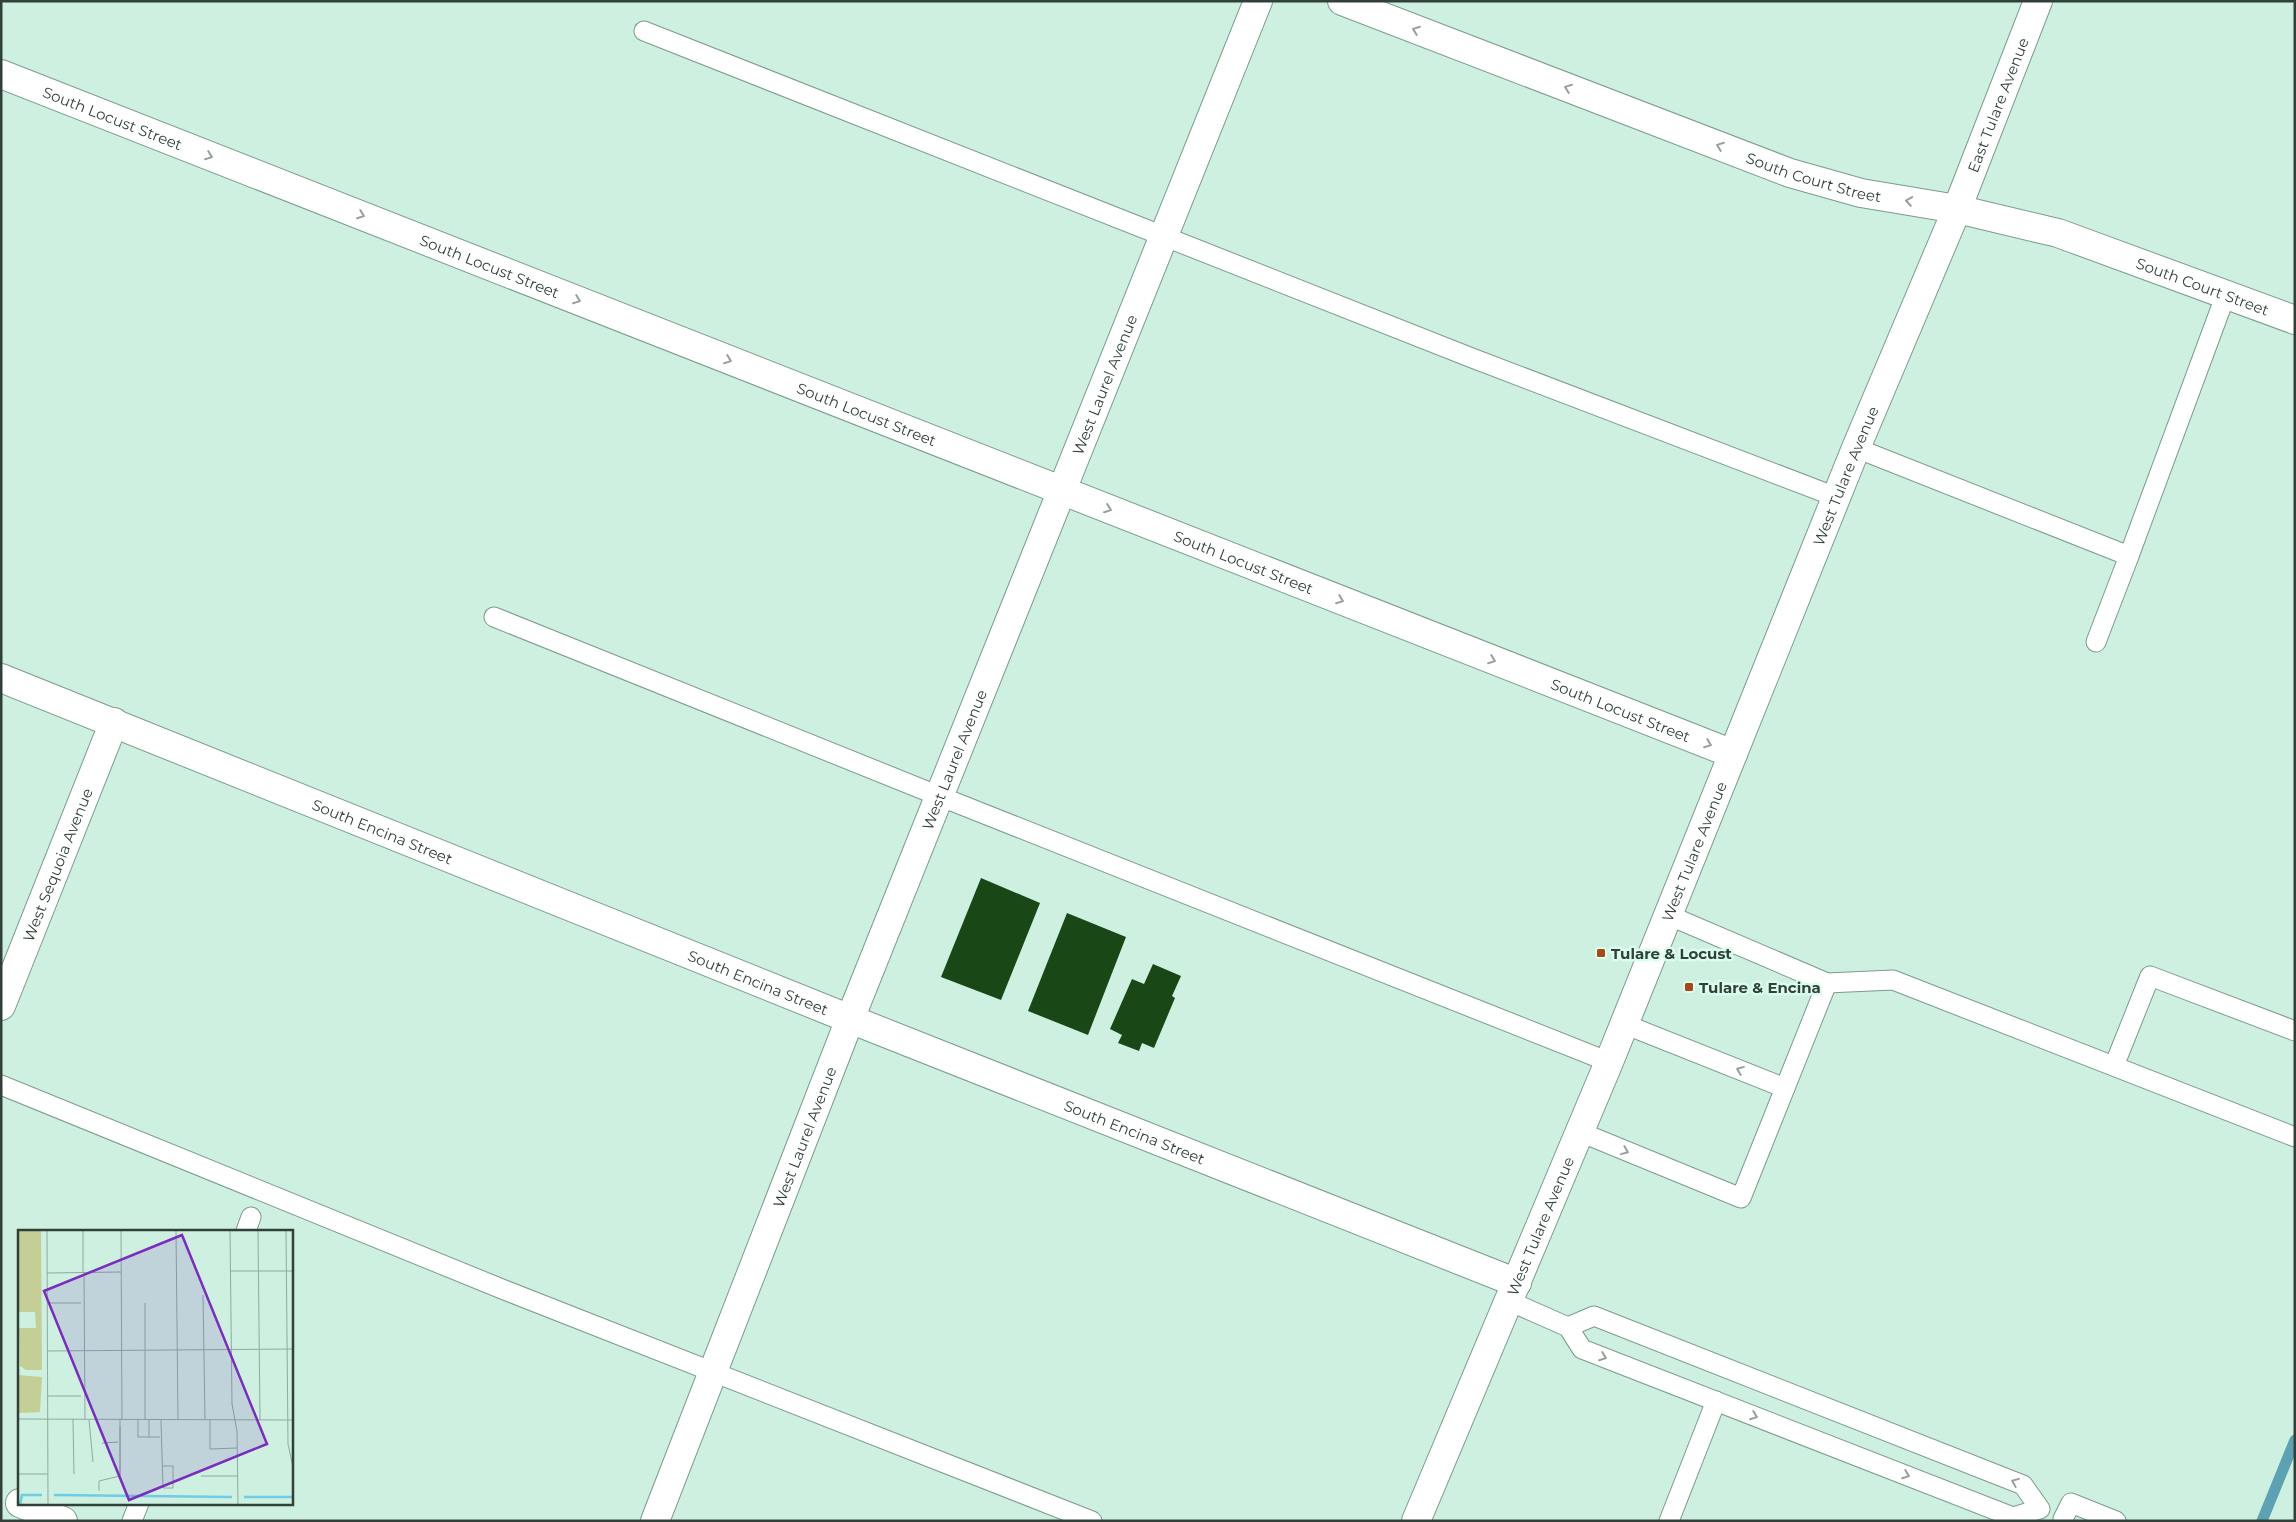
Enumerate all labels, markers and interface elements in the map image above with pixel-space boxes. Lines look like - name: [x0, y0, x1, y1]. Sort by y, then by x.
- one-way arrow: [1412, 26, 1421, 36]
- street label: East Tulare Avenue: [1963, 35, 2032, 175]
- street label: South Locust Street: [40, 82, 185, 154]
- one-way arrow: [1564, 84, 1573, 94]
- one-way arrow: [1716, 142, 1724, 152]
- street label: South Court Street: [1744, 148, 1883, 206]
- one-way arrow: [205, 150, 213, 160]
- one-way arrow: [1904, 196, 1912, 207]
- one-way arrow: [356, 209, 365, 219]
- street label: South Locust Street: [417, 230, 562, 302]
- street label: South Court Street: [2134, 253, 2272, 319]
- one-way arrow: [572, 294, 581, 304]
- street label: West Laurel Avenue: [1068, 312, 1141, 458]
- one-way arrow: [723, 354, 732, 364]
- street label: South Locust Street: [794, 378, 939, 450]
- street label: West Tulare Avenue: [1808, 403, 1882, 548]
- one-way arrow: [1103, 503, 1112, 513]
- street label: South Locust Street: [1171, 526, 1316, 598]
- one-way arrow: [1336, 595, 1344, 605]
- one-way arrow: [1487, 654, 1496, 664]
- street label: South Locust Street: [1548, 674, 1693, 746]
- street label: West Laurel Avenue: [917, 687, 991, 833]
- one-way arrow: [1703, 738, 1712, 749]
- street label: West Tulare Avenue: [1657, 779, 1730, 924]
- street label: West Sequoia Avenue: [18, 785, 96, 944]
- street label: South Encina Street: [309, 794, 455, 868]
- place label: Tulare & Locust: [1611, 944, 1732, 963]
- street label: South Encina Street: [685, 945, 831, 1019]
- marker: Tulare & Locust: [1595, 947, 1607, 959]
- place label: Tulare & Encina: [1699, 978, 1821, 997]
- marker: Tulare & Encina: [1683, 981, 1695, 993]
- street label: West Laurel Avenue: [768, 1064, 840, 1210]
- one-way arrow: [1736, 1066, 1745, 1076]
- street label: South Encina Street: [1061, 1095, 1208, 1168]
- one-way arrow: [1620, 1144, 1629, 1155]
- street label: West Tulare Avenue: [1502, 1154, 1578, 1298]
- inset map: [18, 1230, 292, 1504]
- one-way arrow: [1598, 1351, 1607, 1361]
- one-way arrow: [1750, 1410, 1758, 1420]
- one-way arrow: [1901, 1469, 1910, 1479]
- one-way arrow: [2011, 1478, 2020, 1489]

